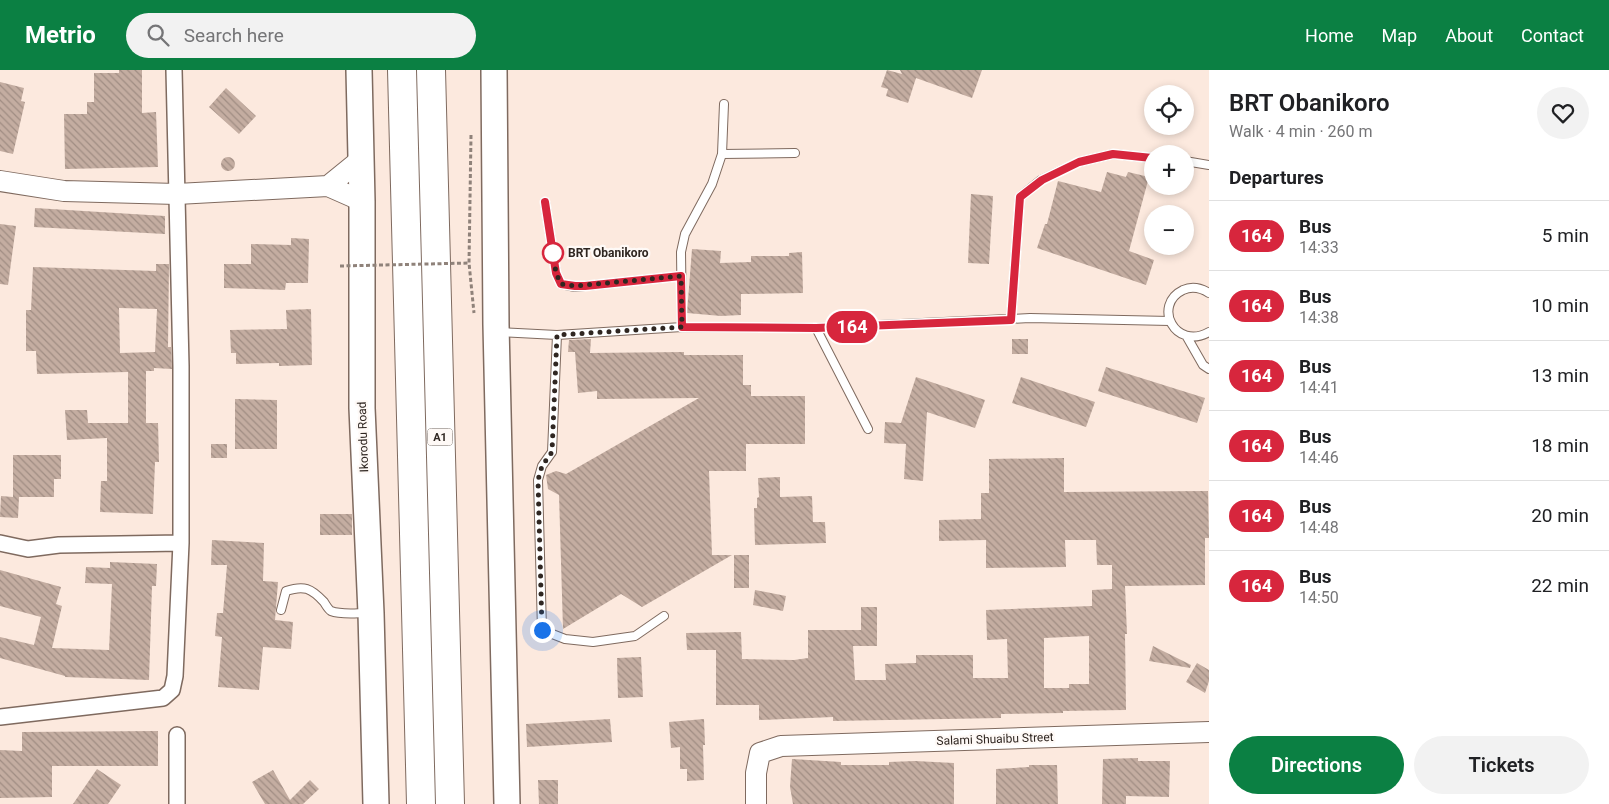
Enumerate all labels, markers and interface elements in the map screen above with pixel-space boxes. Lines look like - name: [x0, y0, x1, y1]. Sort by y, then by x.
- search box: [126, 13, 476, 58]
- text: Metrio: [25, 21, 96, 49]
- icon: search: [144, 21, 172, 49]
- text: Search here: [184, 24, 284, 47]
- text: Home: [1305, 25, 1354, 46]
- text: Map: [1382, 25, 1417, 46]
- text: About: [1445, 25, 1493, 46]
- text: Contact: [1521, 25, 1584, 46]
- map controls: [1144, 85, 1194, 255]
- button: locate: [1144, 85, 1194, 135]
- button: heart: [1537, 87, 1589, 139]
- text: BRT Obanikoro: [1229, 89, 1390, 117]
- text: Walk · 4 min · 260 m: [1229, 122, 1373, 141]
- button: +: [1144, 145, 1194, 195]
- text: Departures: [1229, 166, 1324, 189]
- button: −: [1144, 205, 1194, 255]
- text: Bus: [1299, 215, 1332, 238]
- text: 5 min: [1542, 224, 1589, 247]
- text: 164: [1241, 225, 1272, 246]
- text: 14:33: [1299, 238, 1339, 257]
- marker: BRT Obanikoro: [542, 242, 564, 264]
- place label: BRT Obanikoro: [568, 246, 649, 260]
- text: Bus: [1299, 285, 1332, 308]
- text: 10 min: [1531, 294, 1589, 317]
- text: 164: [1241, 295, 1272, 316]
- text: 14:38: [1299, 308, 1339, 327]
- line badge: 164: [823, 311, 881, 343]
- text: 164: [837, 316, 867, 337]
- text: Bus: [1299, 355, 1332, 378]
- text: 13 min: [1531, 364, 1589, 387]
- text: 164: [1241, 365, 1272, 386]
- text: 14:41: [1299, 378, 1339, 397]
- street label: Ikorodu Road: [355, 401, 371, 473]
- text: Bus: [1299, 425, 1332, 448]
- road number: A1: [428, 428, 452, 446]
- text: 18 min: [1531, 434, 1589, 457]
- text: 164: [1241, 435, 1272, 456]
- text: 14:46: [1299, 448, 1339, 467]
- text: Bus: [1299, 495, 1332, 518]
- text: 20 min: [1531, 504, 1589, 527]
- text: 164: [1241, 505, 1272, 526]
- text: 14:48: [1299, 518, 1339, 537]
- text: Bus: [1299, 565, 1332, 588]
- text: 22 min: [1531, 574, 1589, 597]
- text: 164: [1241, 575, 1272, 596]
- text: 14:50: [1299, 588, 1339, 607]
- your location: [530, 618, 555, 643]
- street label: Salami Shuaibu Street: [936, 730, 1054, 748]
- button: Directions: [1229, 736, 1404, 794]
- button: Tickets: [1414, 736, 1589, 794]

